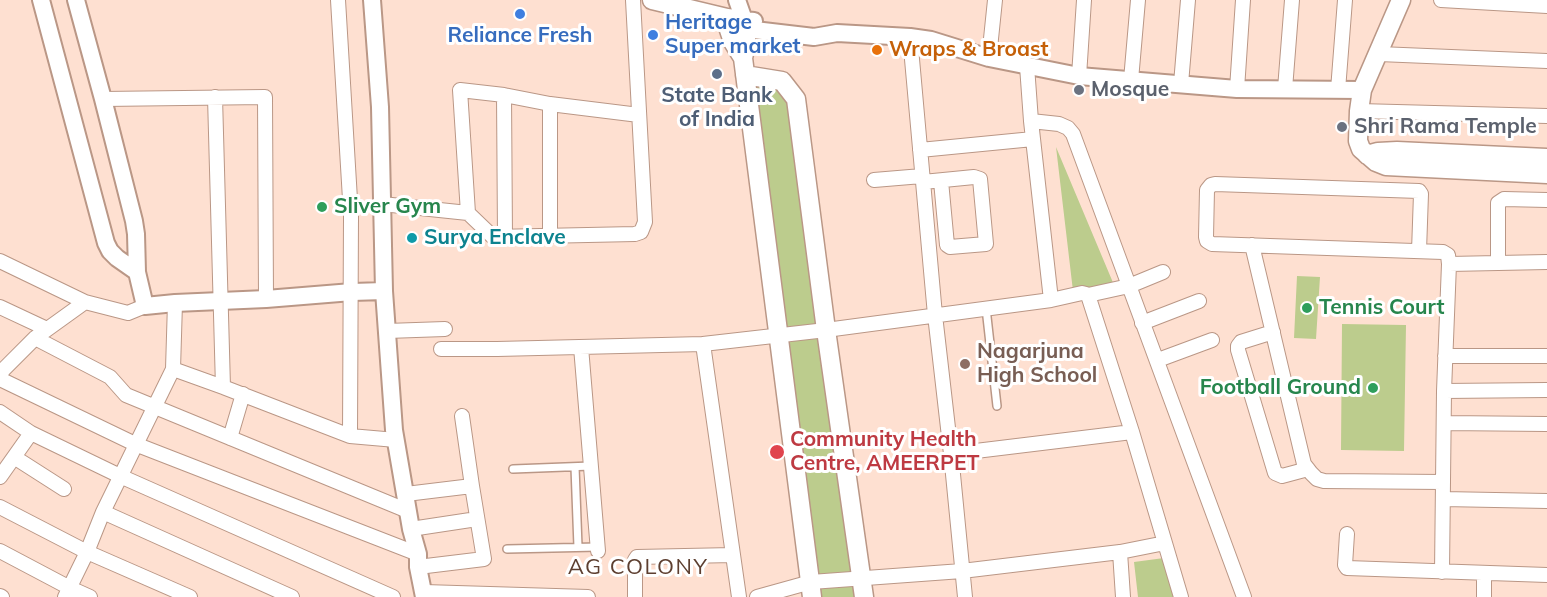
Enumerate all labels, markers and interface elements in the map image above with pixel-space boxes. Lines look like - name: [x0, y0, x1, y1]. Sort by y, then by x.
- marker: Reliance Fresh: [513, 7, 527, 21]
- place label: Heritage Super market: [665, 10, 801, 60]
- place label: Reliance Fresh: [448, 23, 592, 49]
- marker: Heritage Super market: [646, 28, 660, 42]
- place label: Wraps & Broast: [889, 37, 1048, 63]
- marker: Wraps & Broast: [870, 43, 884, 57]
- marker: State Bank of India: [710, 67, 724, 81]
- place label: Mosque: [1091, 77, 1169, 103]
- place label: State Bank of India: [661, 83, 773, 133]
- marker: Mosque: [1072, 83, 1086, 97]
- place label: Shri Rama Temple: [1354, 114, 1537, 140]
- marker: Shri Rama Temple: [1335, 120, 1349, 134]
- place label: Sliver Gym: [334, 194, 441, 220]
- marker: Sliver Gym: [315, 200, 329, 214]
- place label: Surya Enclave: [424, 225, 566, 251]
- marker: Surya Enclave: [405, 231, 419, 245]
- place label: Tennis Court: [1319, 295, 1444, 321]
- marker: Tennis Court: [1300, 301, 1314, 315]
- place label: Nagarjuna High School: [977, 339, 1097, 389]
- marker: Nagarjuna High School: [958, 357, 972, 371]
- place label: Football Ground: [1200, 375, 1361, 401]
- marker: Football Ground: [1366, 381, 1380, 395]
- place label: Community Health Centre, AMEERPET: [790, 427, 979, 477]
- marker: Community Health Centre, AMEERPET: [768, 443, 786, 461]
- district label: AG COLONY: [568, 554, 708, 580]

